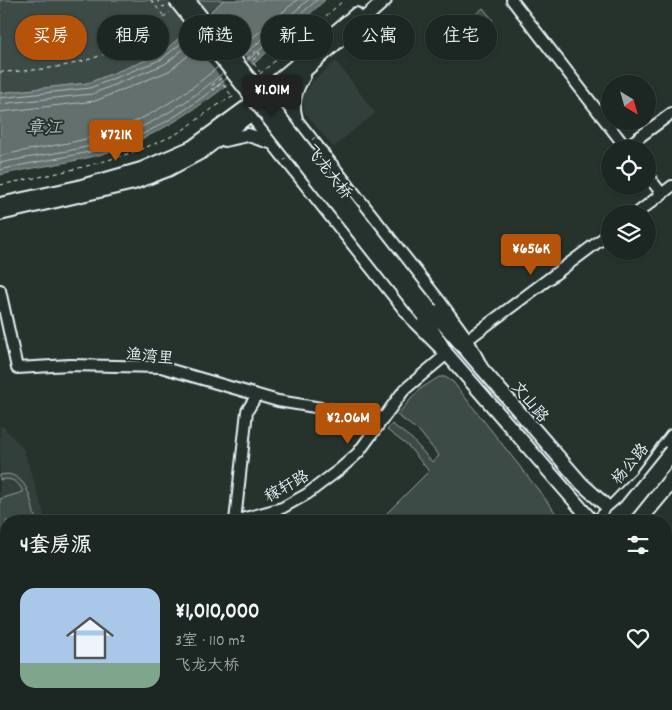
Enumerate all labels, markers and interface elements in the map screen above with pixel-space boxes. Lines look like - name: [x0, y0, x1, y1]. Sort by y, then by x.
- chip: 买房: [15, 15, 87, 60]
- chip: 租房: [97, 15, 169, 60]
- chip: 筛选: [179, 15, 251, 60]
- chip: 新上: [261, 15, 333, 60]
- chip: 公寓: [343, 15, 415, 60]
- chip: 住宅: [425, 15, 497, 60]
- pin: ¥1.01M: [231, 74, 313, 117]
- north arrow: [601, 75, 656, 130]
- map controls: [601, 75, 656, 260]
- text: ¥1.01M: [254, 79, 290, 102]
- water label: 章江: [26, 117, 63, 142]
- pin: ¥721K: [81, 120, 151, 162]
- text: ¥721K: [100, 124, 132, 147]
- street label: 飞龙大桥: [299, 140, 357, 205]
- button: locate: [601, 140, 656, 195]
- button: layers: [601, 205, 656, 260]
- pin: ¥656K: [496, 234, 566, 276]
- text: ¥656K: [512, 238, 550, 261]
- street label: 渔湾里: [125, 344, 175, 371]
- street label: 文山路: [505, 377, 553, 428]
- pin: ¥2.06M: [307, 402, 389, 445]
- text: ¥2.06M: [326, 407, 370, 430]
- street label: 杨公路: [607, 439, 655, 490]
- street label: 稼轩路: [261, 465, 314, 509]
- icon: filters: [624, 531, 652, 559]
- text: 4套房源: [20, 532, 92, 562]
- text: ¥1,010,000: [175, 598, 260, 628]
- icon: home: [60, 608, 120, 668]
- icon: heart: [624, 624, 652, 652]
- text: 3室 · 110 m²: [175, 630, 245, 653]
- text: 飞龙大桥: [175, 655, 239, 678]

